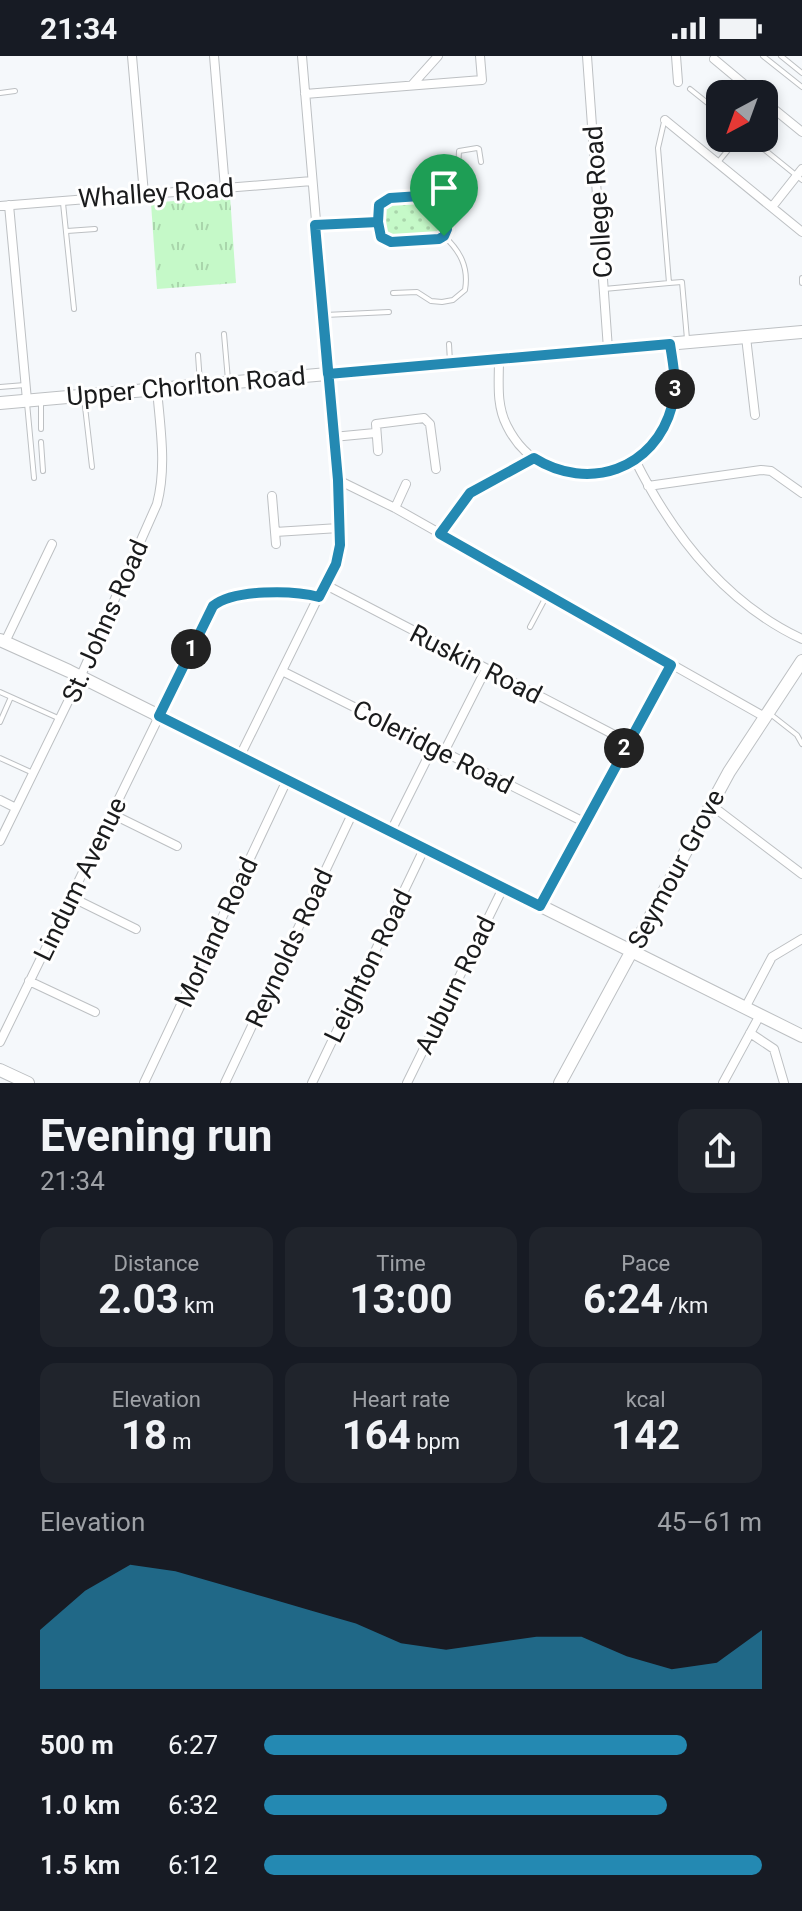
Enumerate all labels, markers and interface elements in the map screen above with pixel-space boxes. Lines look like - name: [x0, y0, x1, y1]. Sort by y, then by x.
- text: 21:34: [40, 11, 117, 46]
- north arrow: [706, 80, 778, 152]
- map controls: [706, 80, 778, 152]
- street label: College Road: [578, 125, 618, 279]
- pin: [410, 154, 478, 236]
- icon: arrive: [422, 166, 466, 210]
- street label: Whalley Road: [77, 173, 235, 213]
- street label: Upper Chorlton Road: [65, 361, 307, 411]
- pin: 3: [655, 369, 695, 409]
- text: 3: [669, 376, 681, 401]
- street label: St. Johns Road: [56, 535, 154, 707]
- street label: Ruskin Road: [405, 618, 547, 710]
- pin: 1: [171, 629, 211, 669]
- text: 1: [185, 636, 197, 661]
- street label: Coleridge Road: [348, 694, 518, 800]
- pin: 2: [604, 728, 644, 768]
- text: 2: [618, 735, 630, 760]
- street label: Seymour Grove: [622, 784, 730, 954]
- street label: Lindum Avenue: [28, 792, 132, 966]
- street label: Morland Road: [168, 852, 264, 1012]
- street label: Reynolds Road: [239, 864, 339, 1032]
- street label: Leighton Road: [318, 885, 418, 1047]
- street label: Auburn Road: [409, 911, 501, 1059]
- button: share: [678, 1109, 762, 1193]
- text: Evening run: [40, 1110, 272, 1162]
- text: 21:34: [40, 1166, 105, 1196]
- text: Distance: [114, 1251, 199, 1276]
- text: Time: [376, 1251, 426, 1276]
- text: Pace: [621, 1251, 670, 1276]
- text: 2.03: [98, 1276, 179, 1323]
- text: 13:00: [349, 1276, 453, 1323]
- text: 6:24: [583, 1276, 663, 1323]
- text: km: [179, 1293, 215, 1318]
- text: /km: [663, 1293, 708, 1318]
- text: Elevation: [112, 1387, 201, 1412]
- text: Heart rate: [352, 1387, 450, 1412]
- text: kcal: [626, 1387, 666, 1412]
- text: 18: [121, 1412, 167, 1459]
- text: 164: [342, 1412, 411, 1459]
- text: 142: [611, 1412, 680, 1459]
- text: m: [167, 1429, 192, 1454]
- text: bpm: [411, 1429, 460, 1454]
- text: Elevation: [40, 1507, 145, 1537]
- text: 45–61 m: [657, 1507, 762, 1537]
- text: 500 m: [40, 1730, 114, 1760]
- text: 6:27: [168, 1730, 218, 1760]
- text: 1.0 km: [40, 1790, 120, 1820]
- text: 6:32: [168, 1790, 218, 1820]
- text: 1.5 km: [40, 1850, 120, 1880]
- text: 6:12: [168, 1850, 218, 1880]

